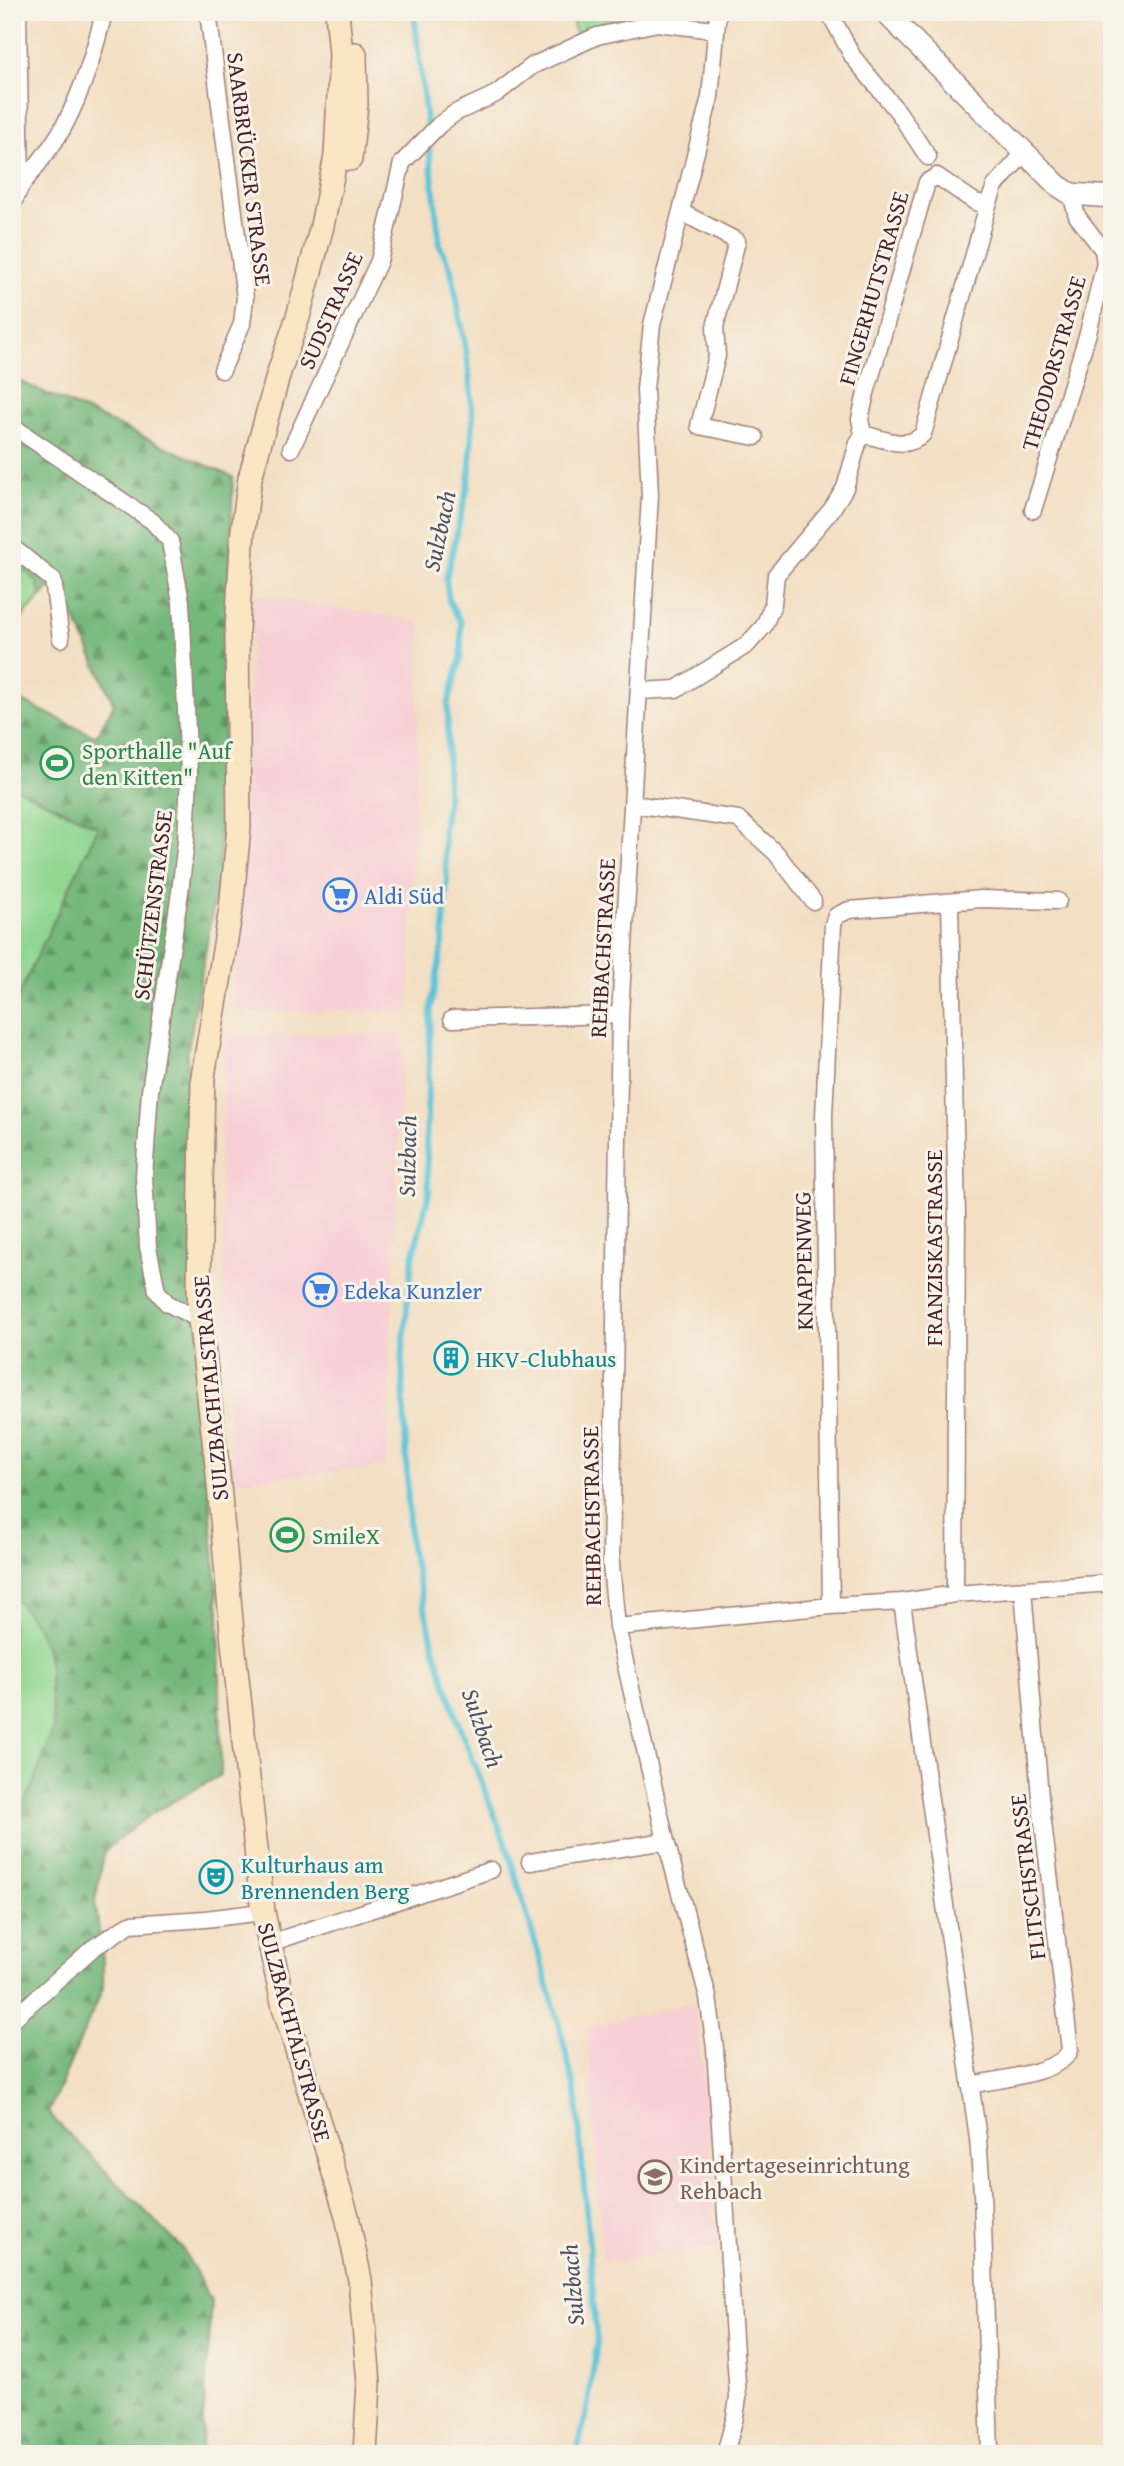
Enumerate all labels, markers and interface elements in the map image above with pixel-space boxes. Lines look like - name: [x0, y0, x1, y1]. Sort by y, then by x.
- street label: SAARBRÜCKER STRASSE: [219, 50, 281, 288]
- street label: FINGERHUTSTRASSE: [830, 187, 916, 389]
- street label: SUDSTRASSE: [289, 246, 371, 374]
- street label: THEODORSTRASSE: [1012, 272, 1094, 454]
- water label: Sulzbach: [413, 487, 465, 575]
- place label: Sporthalle "Auf den Kitten": [82, 734, 234, 793]
- sports icon: Sporthalle "Auf den Kitten": [38, 744, 76, 782]
- street label: SCHÜTZENSTRASSE: [124, 808, 180, 1002]
- street label: REHBACHSTRASSE: [581, 857, 623, 1039]
- supermarket icon: Aldi Süd: [321, 876, 359, 914]
- place label: Aldi Süd: [364, 879, 445, 912]
- water label: Sulzbach: [389, 1115, 425, 1197]
- street label: FRANZISKASTRASSE: [917, 1150, 950, 1346]
- street label: KNAPPENWEG: [785, 1191, 821, 1331]
- supermarket icon: Edeka Kunzler: [301, 1271, 339, 1309]
- street label: SULZBACHTALSTRASSE: [184, 1274, 236, 1502]
- place label: Edeka Kunzler: [344, 1274, 483, 1307]
- building icon: HKV-Clubhaus: [432, 1339, 470, 1377]
- place label: HKV-Clubhaus: [476, 1342, 617, 1375]
- street label: REHBACHSTRASSE: [573, 1426, 609, 1606]
- sports icon: SmileX: [268, 1516, 306, 1554]
- place label: SmileX: [312, 1519, 380, 1552]
- water label: Sulzbach: [453, 1684, 513, 1772]
- street label: FLITSCHSTRASSE: [1000, 1792, 1054, 1962]
- place label: Kulturhaus am Brennenden Berg: [241, 1848, 410, 1907]
- theatre icon: Kulturhaus am Brennenden Berg: [197, 1858, 235, 1896]
- street label: SULZBACHTALSTRASSE: [250, 1918, 340, 2146]
- place label: Kindertageseinrichtung Rehbach: [680, 2148, 910, 2207]
- school or university icon: Kindertageseinrichtung Rehbach: [636, 2158, 674, 2196]
- water label: Sulzbach: [551, 2243, 593, 2327]

